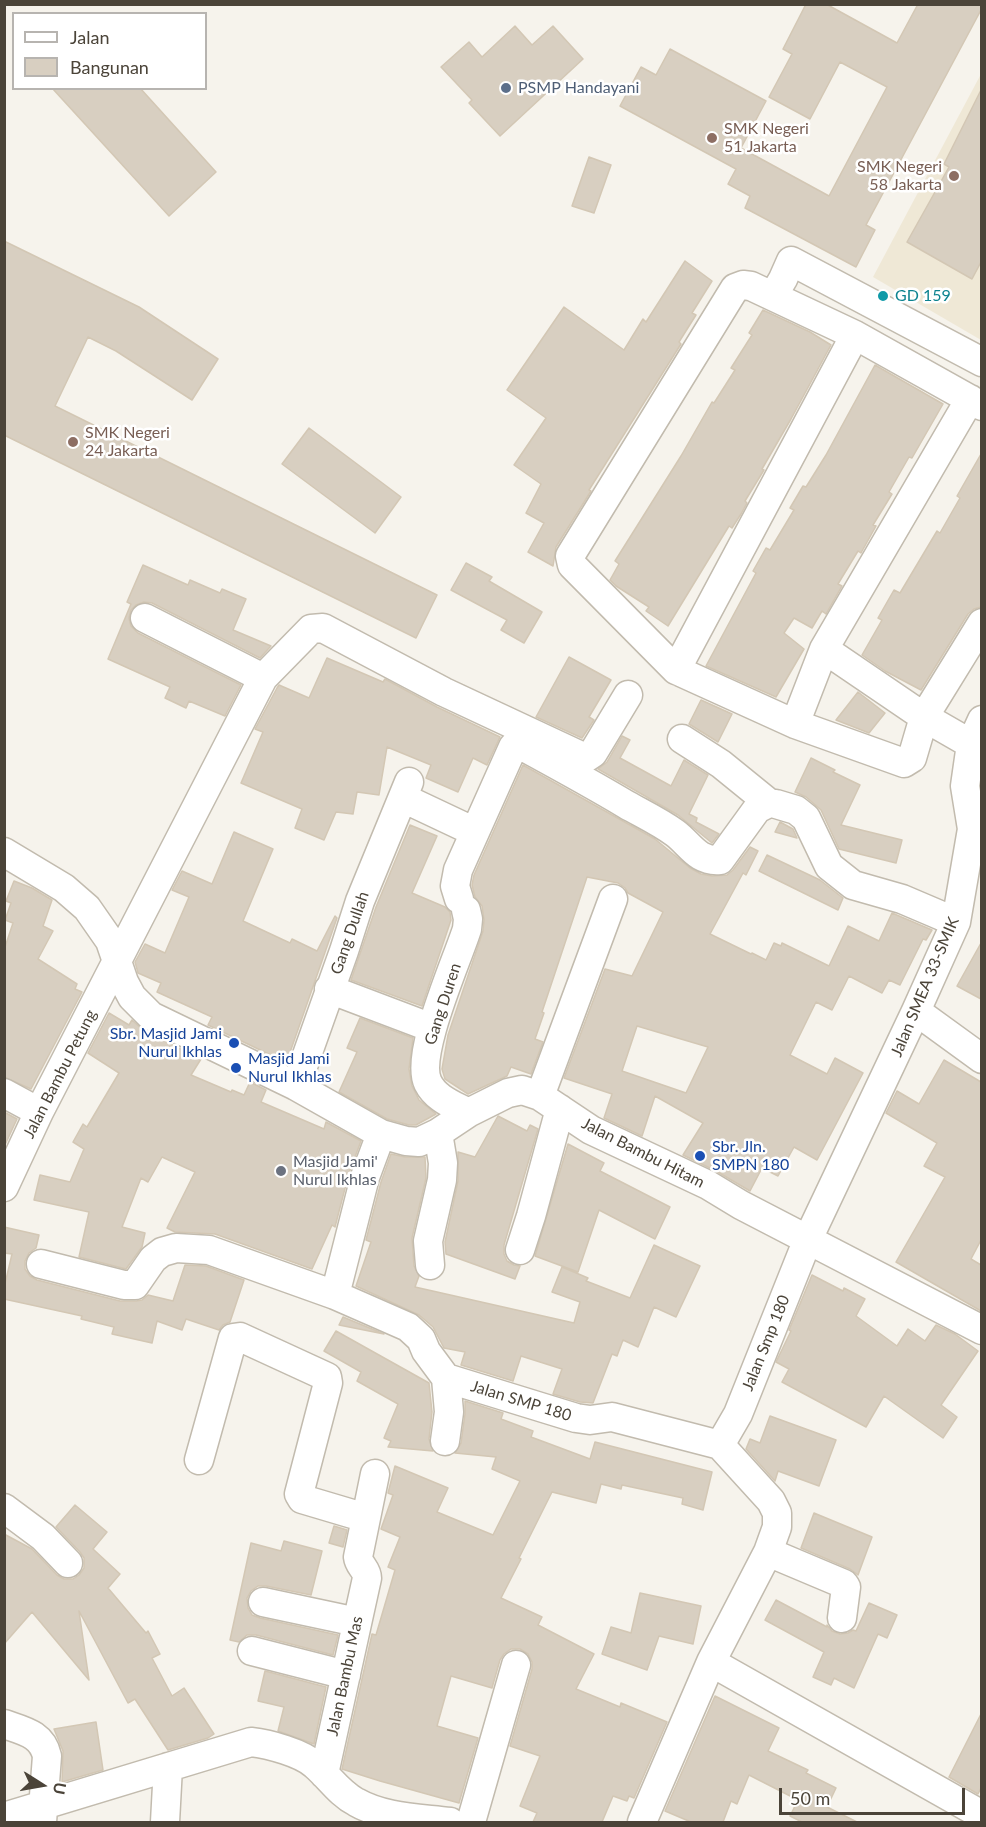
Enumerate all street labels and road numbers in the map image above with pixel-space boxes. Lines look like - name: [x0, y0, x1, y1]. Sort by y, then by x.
- street label: Gang Dullah: [327, 889, 373, 977]
- street label: Jalan SMEA 33-SMIK: [887, 914, 963, 1060]
- street label: Gang Duren: [421, 961, 465, 1047]
- street label: Jalan Bambu Petung: [19, 1006, 101, 1142]
- street label: Jalan Bambu Hitam: [578, 1114, 708, 1192]
- street label: Jalan Smp 180: [738, 1292, 794, 1394]
- street label: Jalan SMP 180: [468, 1377, 574, 1425]
- street label: Jalan Bambu Mas: [323, 1614, 367, 1738]

